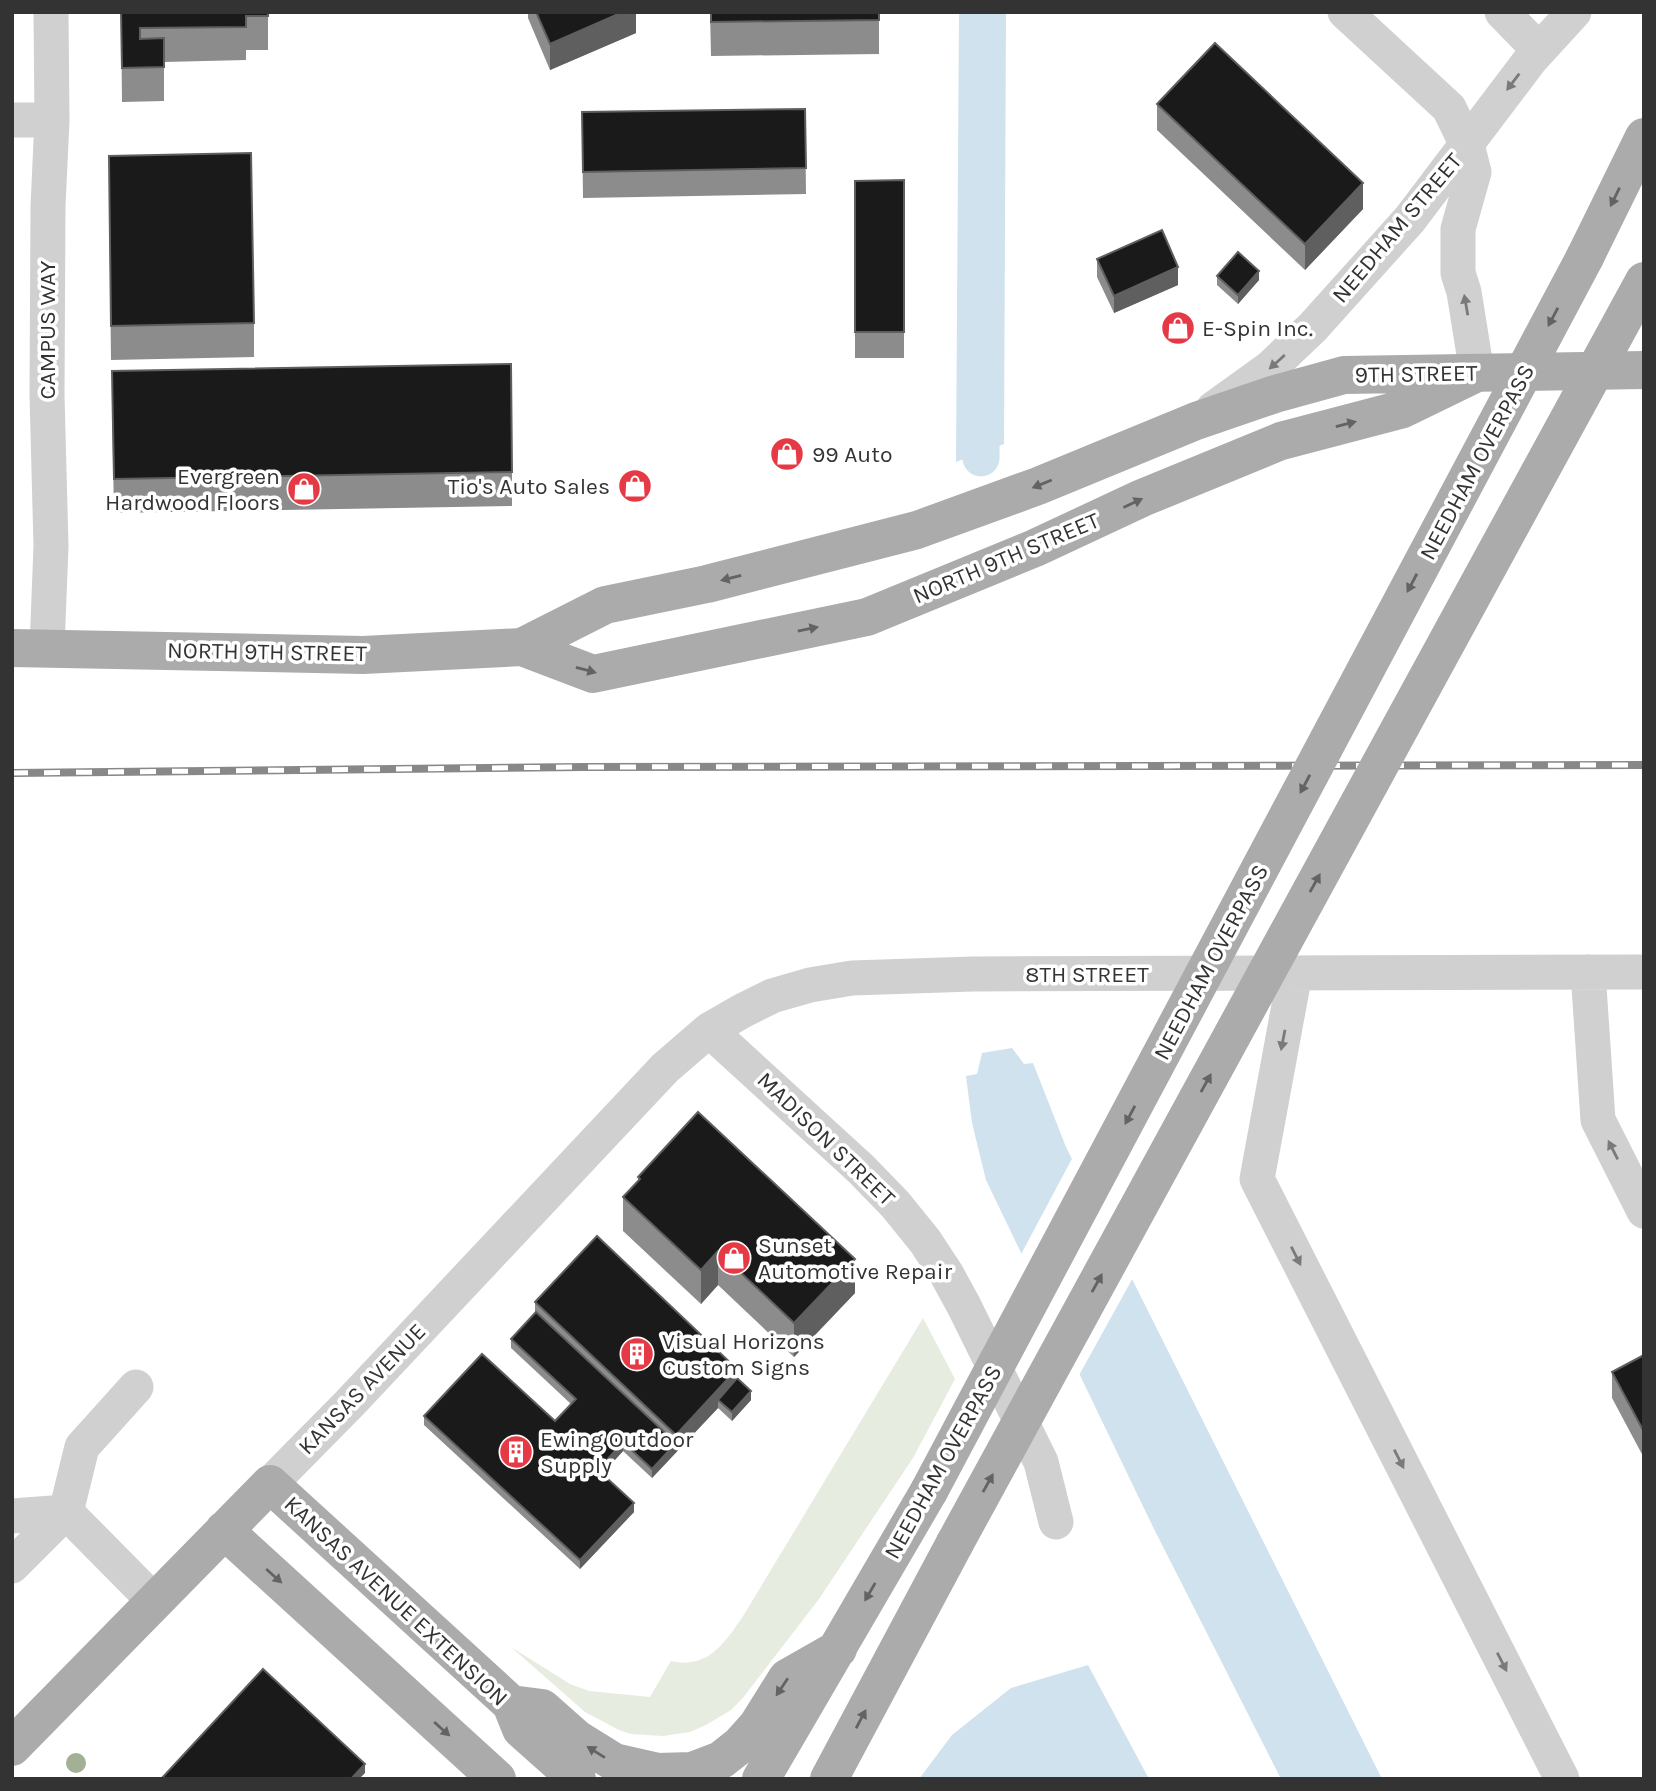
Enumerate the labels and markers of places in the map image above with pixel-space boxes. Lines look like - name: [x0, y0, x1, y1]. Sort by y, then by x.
- shop icon: E-Spin Inc.: [1159, 309, 1197, 347]
- place label: E-Spin Inc.: [1202, 315, 1313, 342]
- shop icon: 99 Auto: [768, 435, 806, 473]
- place label: 99 Auto: [812, 441, 893, 468]
- place label: Evergreen Hardwood Floors: [105, 463, 280, 516]
- shop icon: Tio's Auto Sales: [616, 467, 654, 505]
- shop icon: Evergreen Hardwood Floors: [285, 470, 323, 508]
- place label: Tio's Auto Sales: [448, 473, 610, 500]
- place label: Sunset Automotive Repair: [758, 1232, 953, 1285]
- shop icon: Sunset Automotive Repair: [715, 1239, 753, 1277]
- place label: Visual Horizons Custom Signs: [662, 1328, 825, 1381]
- building icon: Visual Horizons Custom Signs: [618, 1335, 656, 1373]
- place label: Ewing Outdoor Supply: [540, 1426, 694, 1479]
- building icon: Ewing Outdoor Supply: [497, 1433, 535, 1471]

